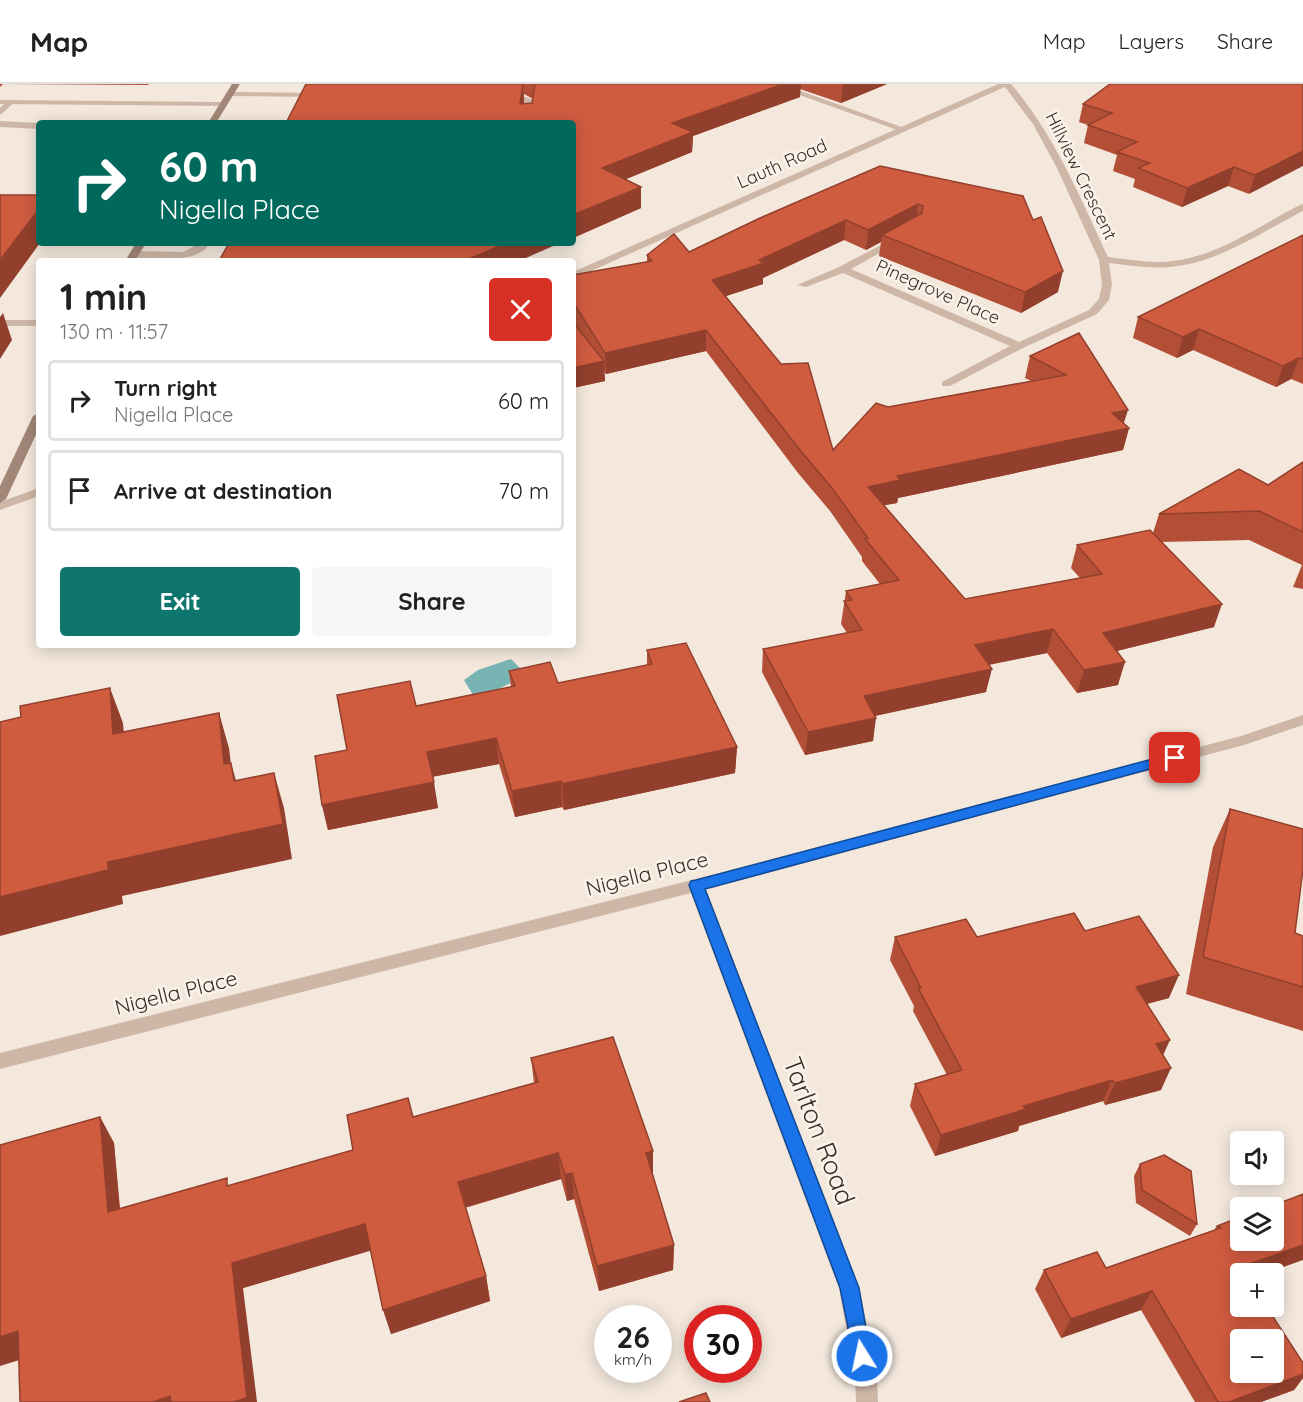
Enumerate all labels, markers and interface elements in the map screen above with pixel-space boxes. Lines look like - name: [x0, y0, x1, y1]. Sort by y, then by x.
- text: Map: [30, 24, 88, 59]
- text: Map: [1043, 28, 1086, 54]
- text: Layers: [1119, 28, 1184, 54]
- text: Share: [1217, 28, 1273, 54]
- street label: Hillview Crescent: [1041, 108, 1122, 244]
- street label: Lauth Road: [733, 133, 831, 194]
- text: 60 m: [159, 140, 259, 193]
- icon: right: [60, 144, 138, 222]
- text: Nigella Place: [159, 192, 320, 226]
- street label: Pinegrove Place: [873, 254, 1004, 329]
- text: 1 min: [60, 274, 147, 319]
- button: close: [489, 278, 552, 341]
- text: 130 m · 11:57: [60, 319, 168, 344]
- text: Turn right: [114, 374, 218, 402]
- icon: right: [63, 384, 96, 417]
- text: 60 m: [498, 387, 549, 415]
- text: Nigella Place: [114, 402, 233, 427]
- icon: arrive: [63, 474, 96, 507]
- text: Arrive at destination: [114, 477, 332, 505]
- text: 70 m: [499, 477, 549, 505]
- button: Exit: [60, 567, 300, 636]
- button: Share: [312, 567, 552, 636]
- pin: [1149, 732, 1200, 783]
- icon: arrive: [1158, 741, 1191, 774]
- street label: Nigella Place: [583, 845, 711, 901]
- street label: Nigella Place: [112, 964, 240, 1020]
- street label: Tarlton Road: [776, 1052, 863, 1209]
- map controls: [1230, 1131, 1284, 1383]
- button: sound: [1230, 1131, 1284, 1185]
- button: layers: [1230, 1197, 1284, 1251]
- button: +: [1230, 1263, 1284, 1317]
- speed limit sign: 30: [684, 1305, 762, 1383]
- text: 26: [616, 1318, 650, 1356]
- position arrow: [830, 1324, 894, 1388]
- button: −: [1230, 1329, 1284, 1383]
- text: km/h: [614, 1350, 652, 1369]

